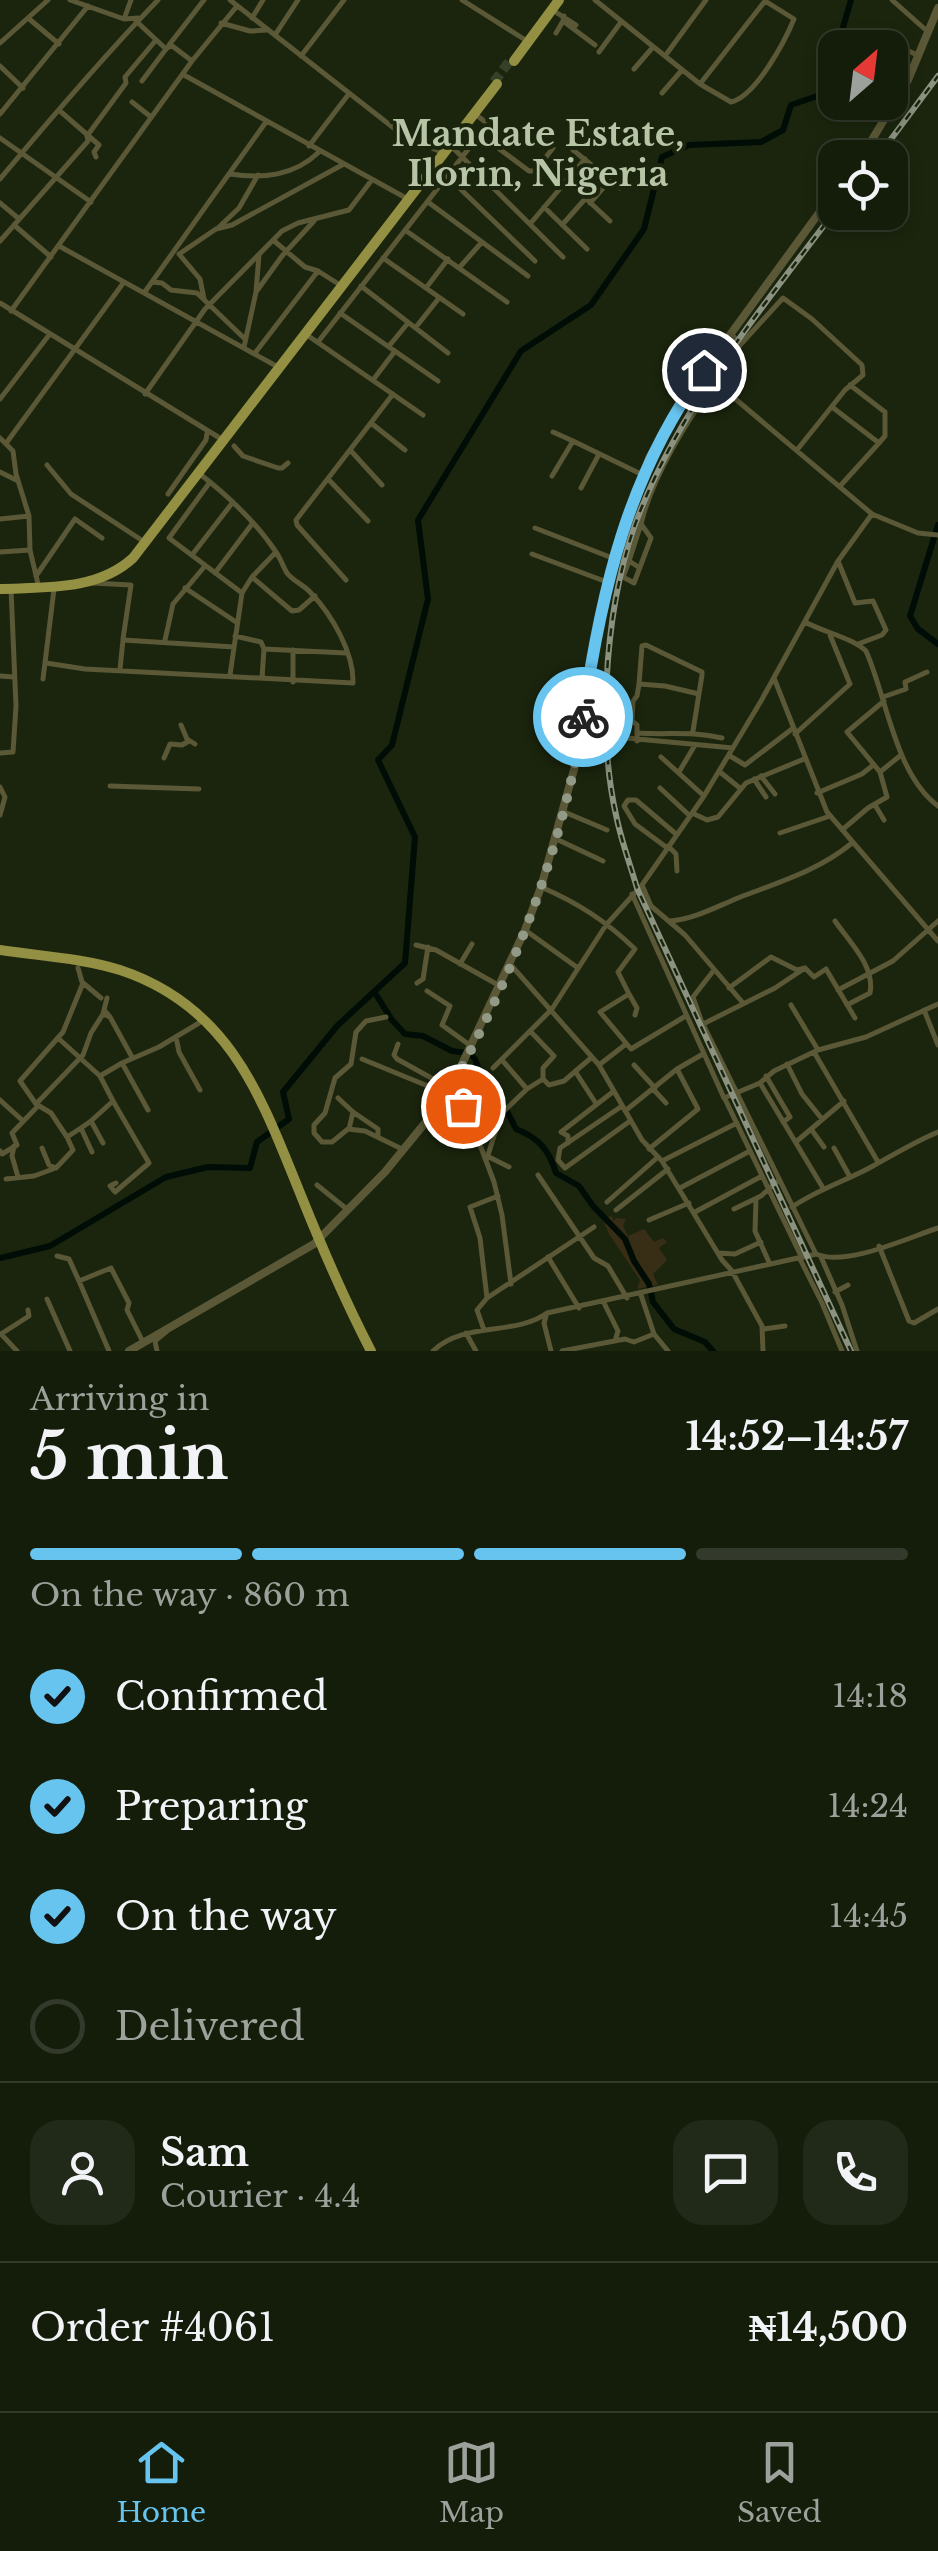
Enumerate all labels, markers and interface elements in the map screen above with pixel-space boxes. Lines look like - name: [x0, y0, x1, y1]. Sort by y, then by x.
- north arrow: [818, 30, 908, 120]
- map controls: [818, 30, 908, 230]
- district label: Mandate Estate, Ilorin, Nigeria: [392, 112, 684, 195]
- button: locate: [818, 140, 908, 230]
- pin: [662, 328, 747, 413]
- icon: home: [677, 343, 732, 398]
- courier: [533, 667, 633, 767]
- icon: bike: [556, 690, 611, 745]
- pin: [421, 1064, 506, 1149]
- icon: bag: [436, 1079, 491, 1134]
- text: Arriving in: [30, 1379, 209, 1419]
- text: 14:52–14:57: [686, 1413, 908, 1460]
- text: 5 min: [30, 1416, 229, 1497]
- text: On the way · 860 m: [30, 1575, 350, 1615]
- icon: check: [30, 1669, 85, 1724]
- text: Confirmed: [115, 1673, 328, 1720]
- text: 14:18: [832, 1676, 908, 1716]
- icon: check: [30, 1779, 85, 1834]
- text: Preparing: [115, 1783, 307, 1830]
- text: 14:24: [827, 1786, 908, 1826]
- icon: check: [30, 1889, 85, 1944]
- text: On the way: [115, 1893, 337, 1940]
- text: 14:45: [829, 1896, 908, 1936]
- text: Delivered: [115, 2003, 305, 2050]
- button: person: [30, 2120, 135, 2225]
- button: chat: [673, 2120, 778, 2225]
- button: phone: [803, 2120, 908, 2225]
- text: Sam: [160, 2129, 249, 2176]
- text: Courier · 4.4: [160, 2176, 360, 2216]
- text: Order #4061: [30, 2304, 275, 2351]
- text: ₦14,500: [749, 2304, 908, 2351]
- tab: Home: [116, 2435, 206, 2530]
- tab: Map: [439, 2435, 504, 2530]
- tab: Saved: [737, 2435, 821, 2530]

